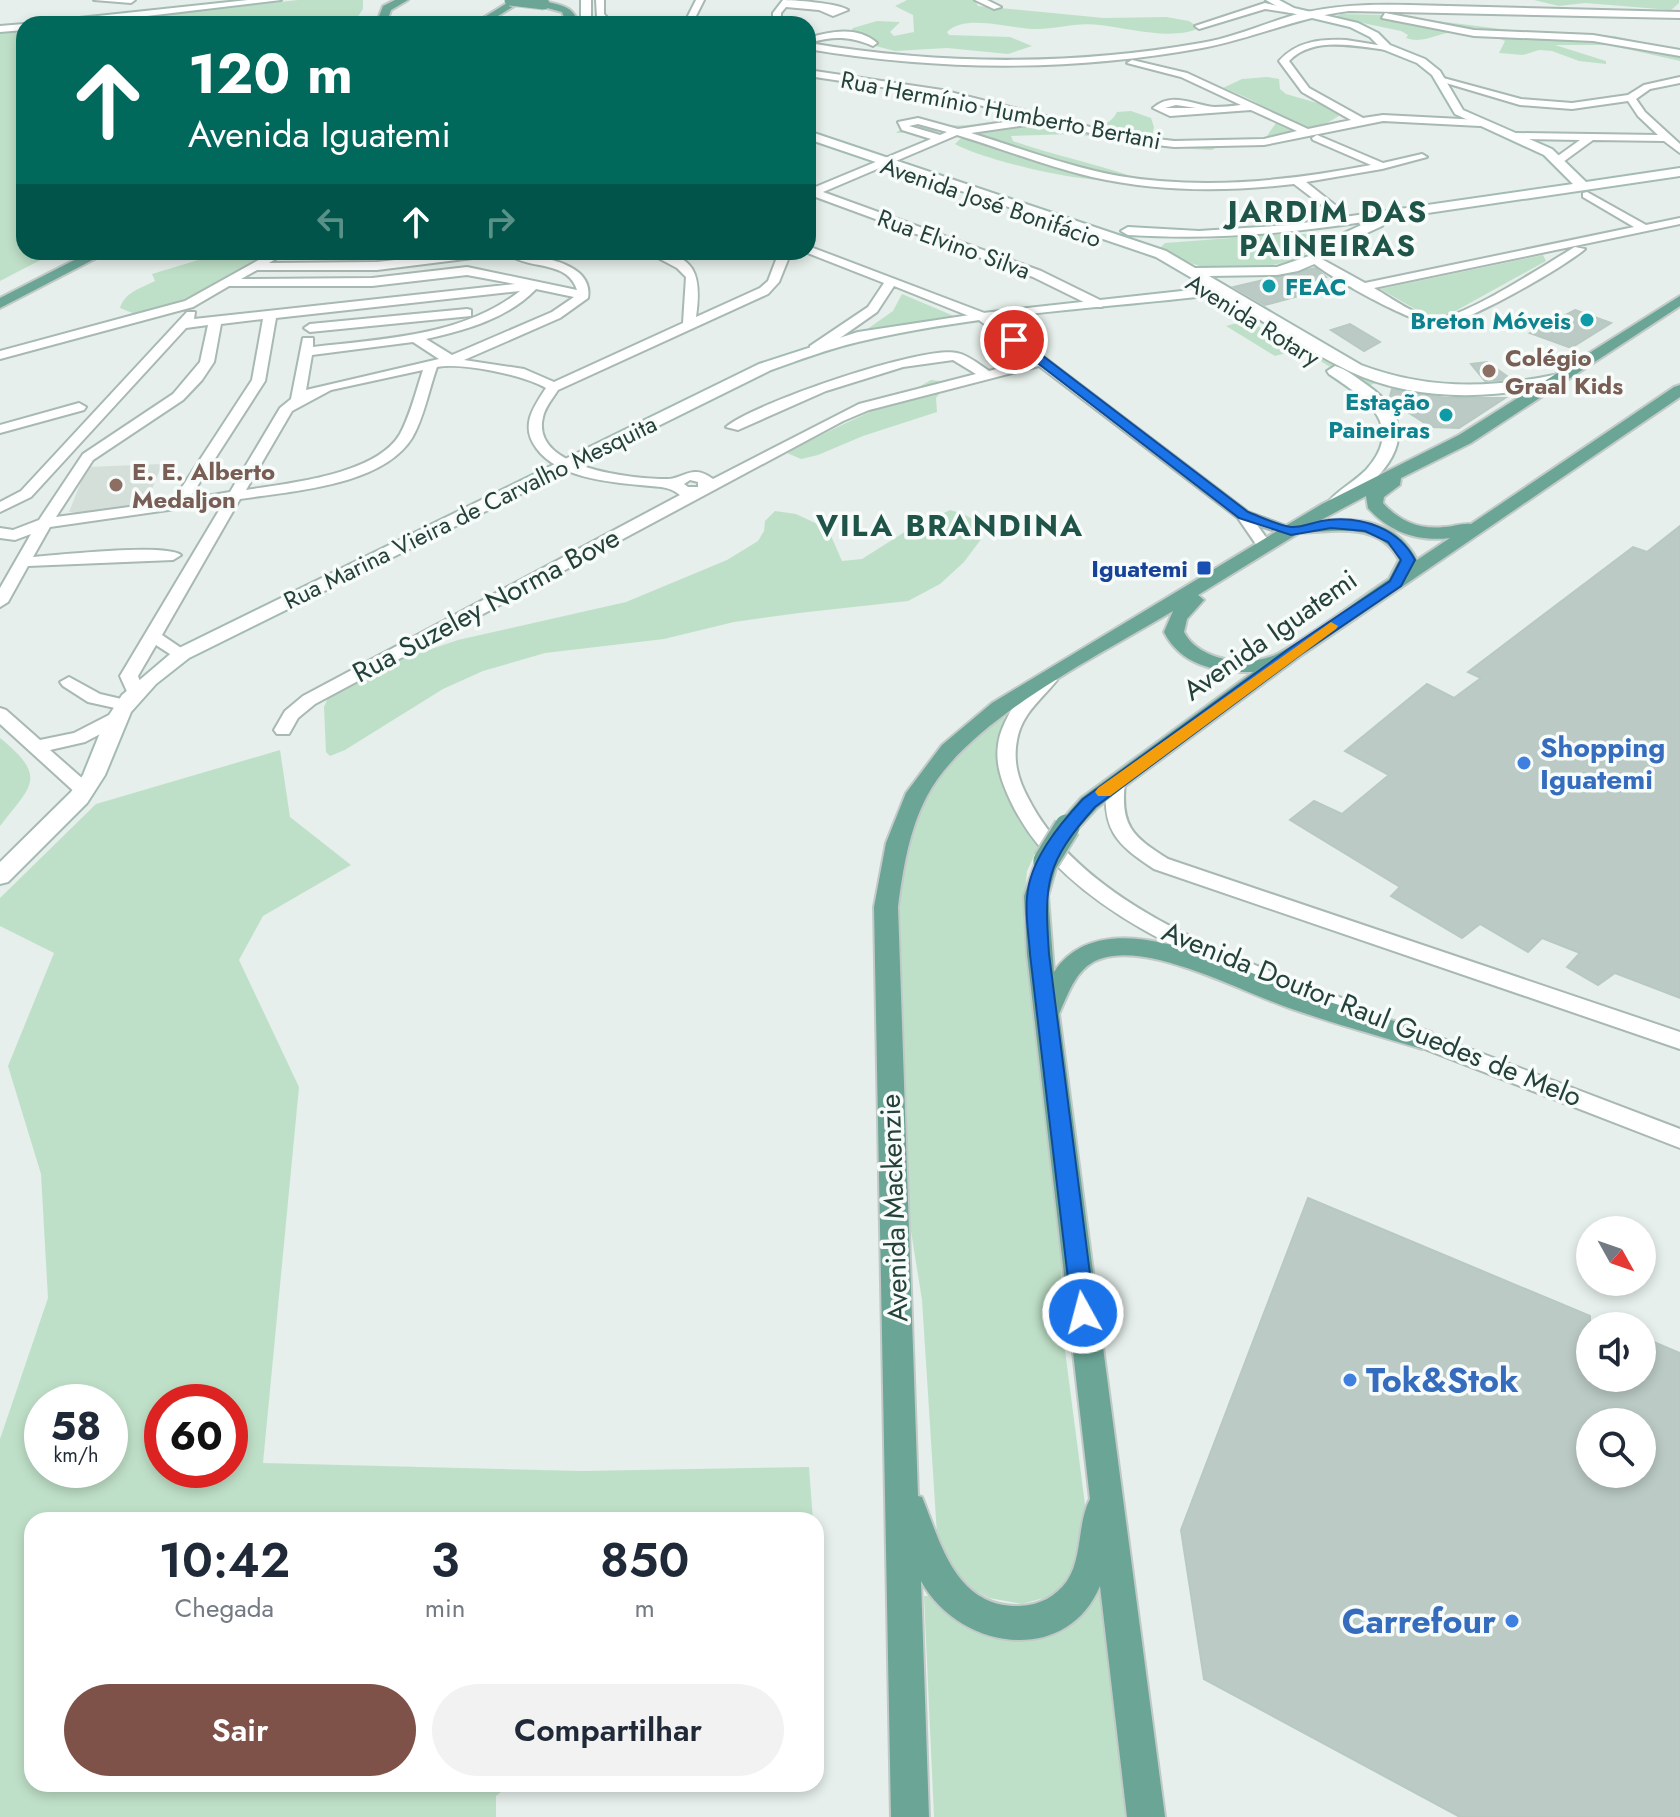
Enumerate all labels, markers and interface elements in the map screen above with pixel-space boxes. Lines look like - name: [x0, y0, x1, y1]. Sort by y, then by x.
- text: 120 m: [188, 33, 353, 114]
- icon: ahead: [56, 48, 160, 152]
- street label: Rua Hermínio Humberto Bertani: [838, 62, 1164, 158]
- text: Avenida Iguatemi: [188, 108, 451, 160]
- street label: Avenida José Bonifácio: [876, 148, 1106, 256]
- district label: JARDIM DAS PAINEIRAS: [1223, 190, 1428, 267]
- icon: left: [310, 200, 354, 244]
- icon: ahead: [394, 200, 438, 244]
- icon: right: [478, 200, 522, 244]
- street label: Rua Elvino Silva: [873, 200, 1035, 288]
- street label: Avenida Rotary: [1179, 265, 1327, 375]
- place label: FEAC: [1285, 269, 1347, 304]
- marker: FEAC: [1260, 277, 1278, 295]
- place label: Breton Móveis: [1410, 303, 1571, 338]
- pin: [980, 306, 1048, 374]
- marker: Breton Móveis: [1578, 311, 1596, 329]
- icon: arrive: [992, 318, 1036, 362]
- place label: Colégio Graal Kids: [1505, 340, 1623, 403]
- marker: Colégio Graal Kids: [1480, 362, 1498, 380]
- place label: Estação Paineiras: [1328, 384, 1430, 447]
- street label: Rua Marina Vieira de Carvalho Mesquita: [278, 406, 662, 618]
- marker: Estação Paineiras: [1437, 406, 1455, 424]
- place label: E. E. Alberto Medaljon: [132, 454, 275, 517]
- marker: E. E. Alberto Medaljon: [107, 476, 125, 494]
- district label: VILA BRANDINA: [815, 504, 1084, 547]
- street label: Rua Suzeley Norma Bove: [345, 517, 627, 693]
- place label: Iguatemi: [1091, 551, 1188, 586]
- marker: Iguatemi: [1195, 559, 1213, 577]
- street label: Avenida Iguatemi: [1174, 560, 1366, 710]
- place label: Shopping Iguatemi: [1540, 727, 1665, 800]
- marker: Shopping Iguatemi: [1515, 754, 1533, 772]
- street label: Avenida Doutor Raul Guedes de Melo: [1156, 911, 1588, 1117]
- street label: Avenida Mackenzie: [870, 1093, 918, 1323]
- north arrow: [1576, 1216, 1656, 1296]
- map controls: [1576, 1216, 1656, 1488]
- position arrow: [1041, 1271, 1125, 1355]
- button: sound: [1576, 1312, 1656, 1392]
- place label: Tok&Stok: [1366, 1356, 1519, 1405]
- marker: Tok&Stok: [1341, 1371, 1359, 1389]
- speed limit sign: 60: [144, 1384, 248, 1488]
- text: 58: [51, 1397, 101, 1455]
- button: search: [1576, 1408, 1656, 1488]
- text: km/h: [53, 1441, 99, 1470]
- text: 10:42: [159, 1526, 290, 1595]
- text: 3: [431, 1526, 459, 1595]
- text: 850: [600, 1526, 689, 1595]
- text: Chegada: [175, 1589, 274, 1627]
- text: min: [425, 1589, 465, 1627]
- text: m: [635, 1589, 655, 1627]
- place label: Carrefour: [1342, 1597, 1496, 1646]
- marker: Carrefour: [1503, 1612, 1521, 1630]
- button: Sair: [64, 1684, 416, 1776]
- button: Compartilhar: [432, 1684, 784, 1776]

